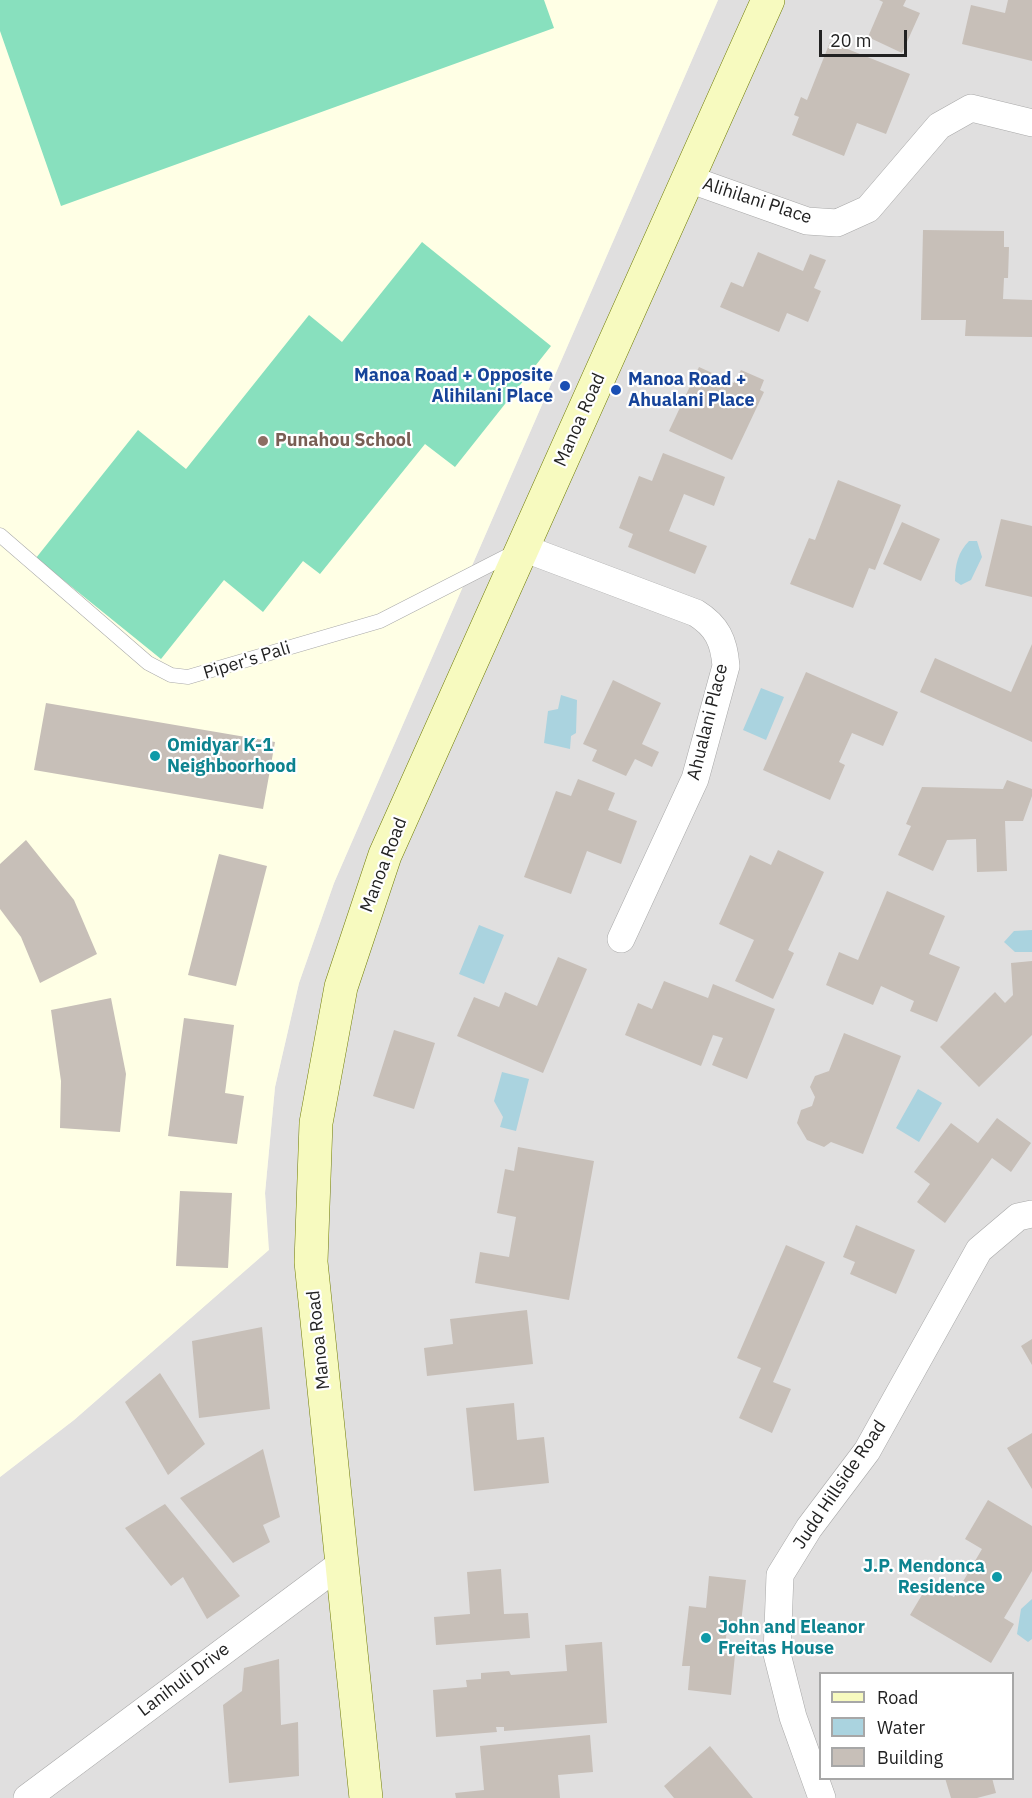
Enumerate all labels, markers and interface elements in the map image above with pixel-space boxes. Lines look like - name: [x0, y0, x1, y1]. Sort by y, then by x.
- scale bar: [822, 18, 910, 56]
- text: 20 m: [830, 29, 872, 52]
- street label: Alihilani Place: [700, 173, 814, 229]
- place label: Manoa Road + Opposite Alihilani Place: [354, 365, 553, 407]
- place label: Manoa Road + Ahualani Place: [628, 369, 755, 412]
- street label: Manoa Road: [550, 370, 610, 470]
- marker: Manoa Road + Opposite Alihilani Place: [558, 379, 572, 393]
- marker: Manoa Road + Ahualani Place: [609, 383, 623, 397]
- place label: Punahou School: [275, 430, 411, 452]
- marker: Punahou School: [256, 434, 270, 448]
- street label: Piper's Pali: [201, 638, 293, 684]
- street label: Ahualani Place: [683, 661, 733, 783]
- place label: Omidyar K-1 Neighboorhood: [167, 735, 296, 777]
- marker: Omidyar K-1 Neighboorhood: [148, 749, 162, 763]
- street label: Manoa Road: [356, 815, 412, 915]
- street label: Manoa Road: [303, 1289, 335, 1391]
- street label: Judd Hillside Road: [789, 1417, 891, 1553]
- place label: J.P. Mendonca Residence: [863, 1556, 985, 1598]
- marker: J.P. Mendonca Residence: [990, 1570, 1004, 1584]
- place label: John and Eleanor Freitas House: [718, 1617, 865, 1660]
- marker: John and Eleanor Freitas House: [699, 1631, 713, 1645]
- street label: Lanihuli Drive: [134, 1639, 234, 1721]
- legend: [819, 1672, 1014, 1780]
- text: Road: [877, 1686, 918, 1709]
- text: Water: [877, 1716, 925, 1739]
- text: Building: [877, 1746, 943, 1769]

